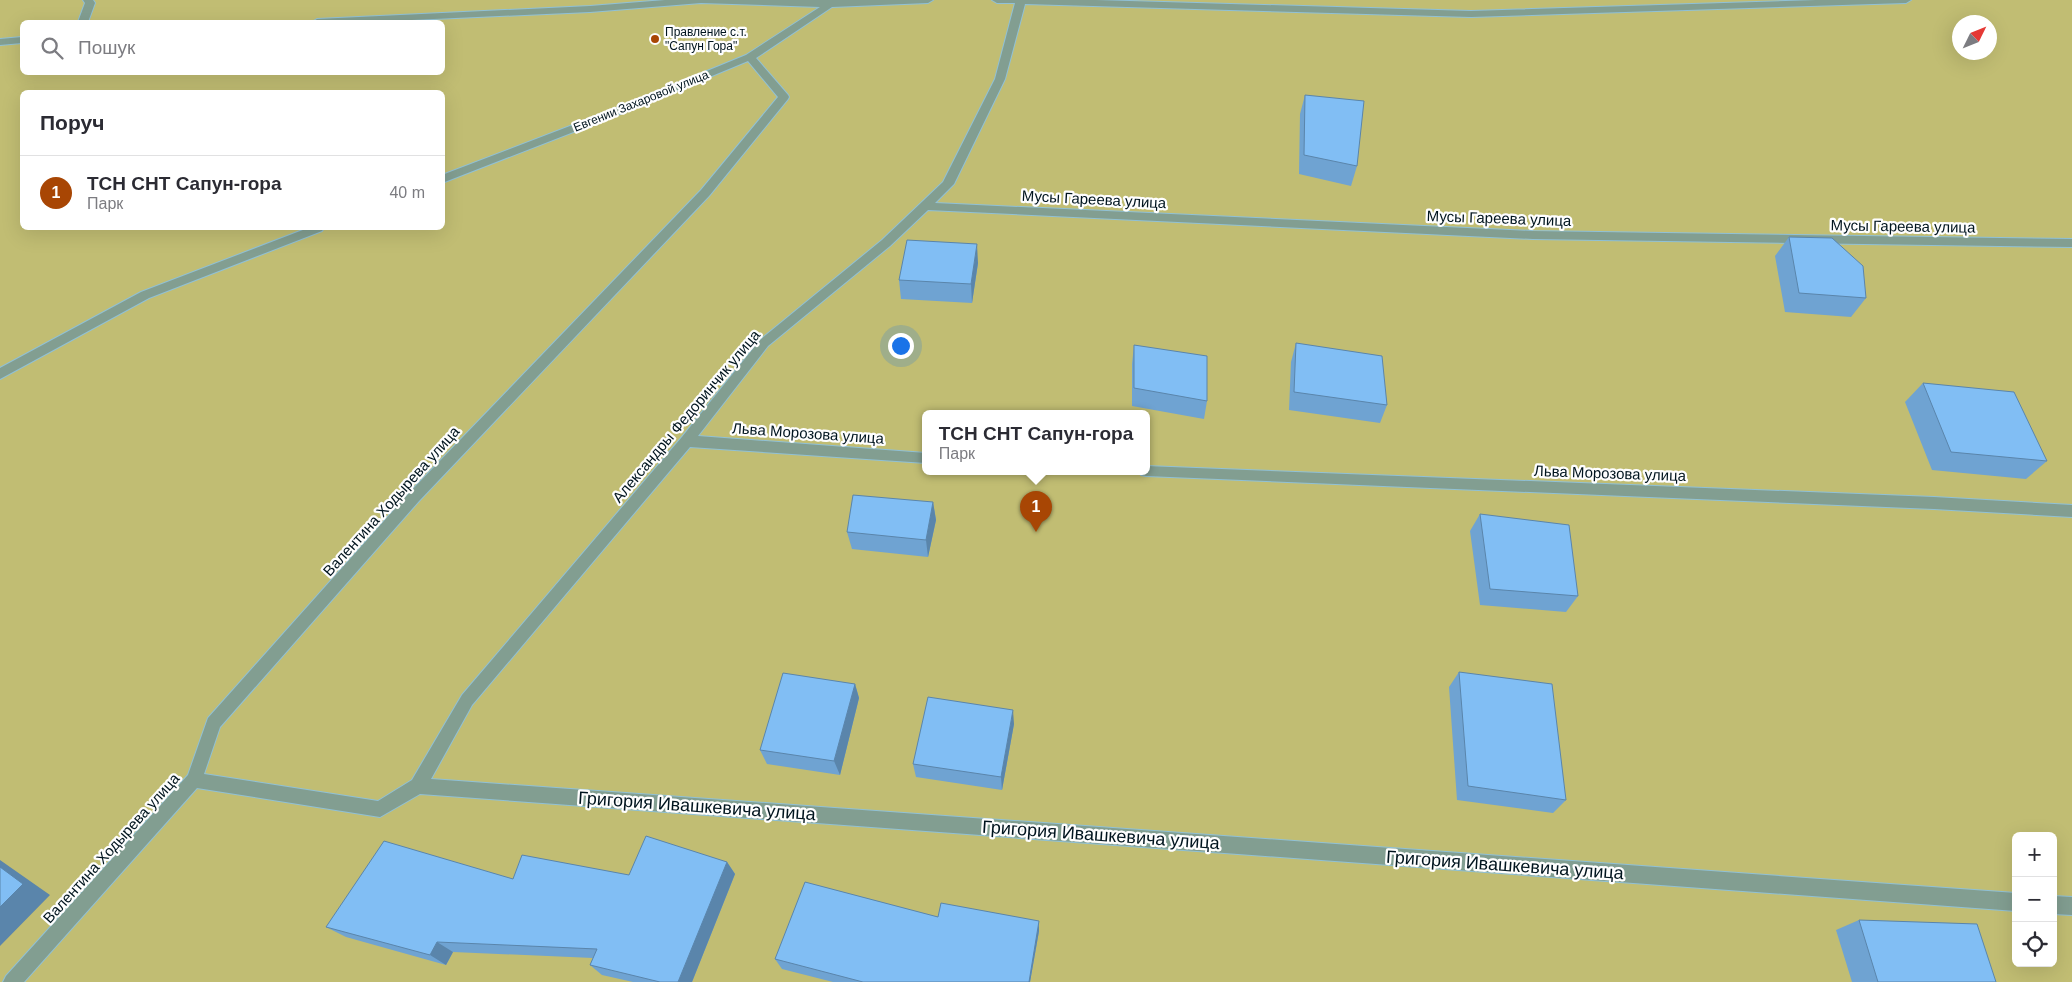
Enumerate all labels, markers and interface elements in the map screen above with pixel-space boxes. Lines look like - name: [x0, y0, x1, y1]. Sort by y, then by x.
- north arrow: [1952, 15, 1997, 60]
- search box: [20, 20, 445, 75]
- place label: Правление с.т. "Сапун Гора": [665, 25, 747, 53]
- marker: Правление с.т. "Сапун Гора": [649, 33, 661, 45]
- icon: search: [38, 34, 66, 62]
- text: Пошук: [78, 37, 135, 58]
- street label: Евгении Захаровой улица: [571, 67, 711, 135]
- text: Поруч: [40, 111, 104, 134]
- text: ТСН СНТ Сапун-гора: [87, 173, 281, 194]
- text: 1: [52, 184, 60, 201]
- text: 40 m: [389, 184, 425, 201]
- street label: Мусы Гареева улица: [1021, 187, 1167, 211]
- text: Парк: [87, 195, 123, 212]
- street label: Мусы Гареева улица: [1426, 207, 1572, 229]
- street label: Мусы Гареева улица: [1831, 216, 1976, 236]
- street label: Александры Федоринчик улица: [609, 326, 764, 506]
- your location: [888, 333, 914, 359]
- popup: [922, 410, 1150, 475]
- street label: Льва Морозова улица: [732, 419, 885, 447]
- street label: Валентина Ходырева улица: [319, 422, 463, 579]
- text: ТСН СНТ Сапун-гора: [939, 423, 1133, 444]
- text: Парк: [939, 445, 975, 462]
- street label: Льва Морозова улица: [1534, 462, 1687, 484]
- pin: 1: [1020, 491, 1052, 532]
- street label: Валентина Ходырева улица: [39, 769, 183, 926]
- street label: Григория Ивашкевича улица: [578, 788, 817, 824]
- street label: Григория Ивашкевича улица: [982, 817, 1221, 853]
- map controls: [2012, 832, 2057, 967]
- button: +: [2012, 832, 2057, 877]
- street label: Григория Ивашкевича улица: [1386, 847, 1625, 883]
- button: −: [2012, 877, 2057, 922]
- button: locate: [2012, 922, 2057, 967]

